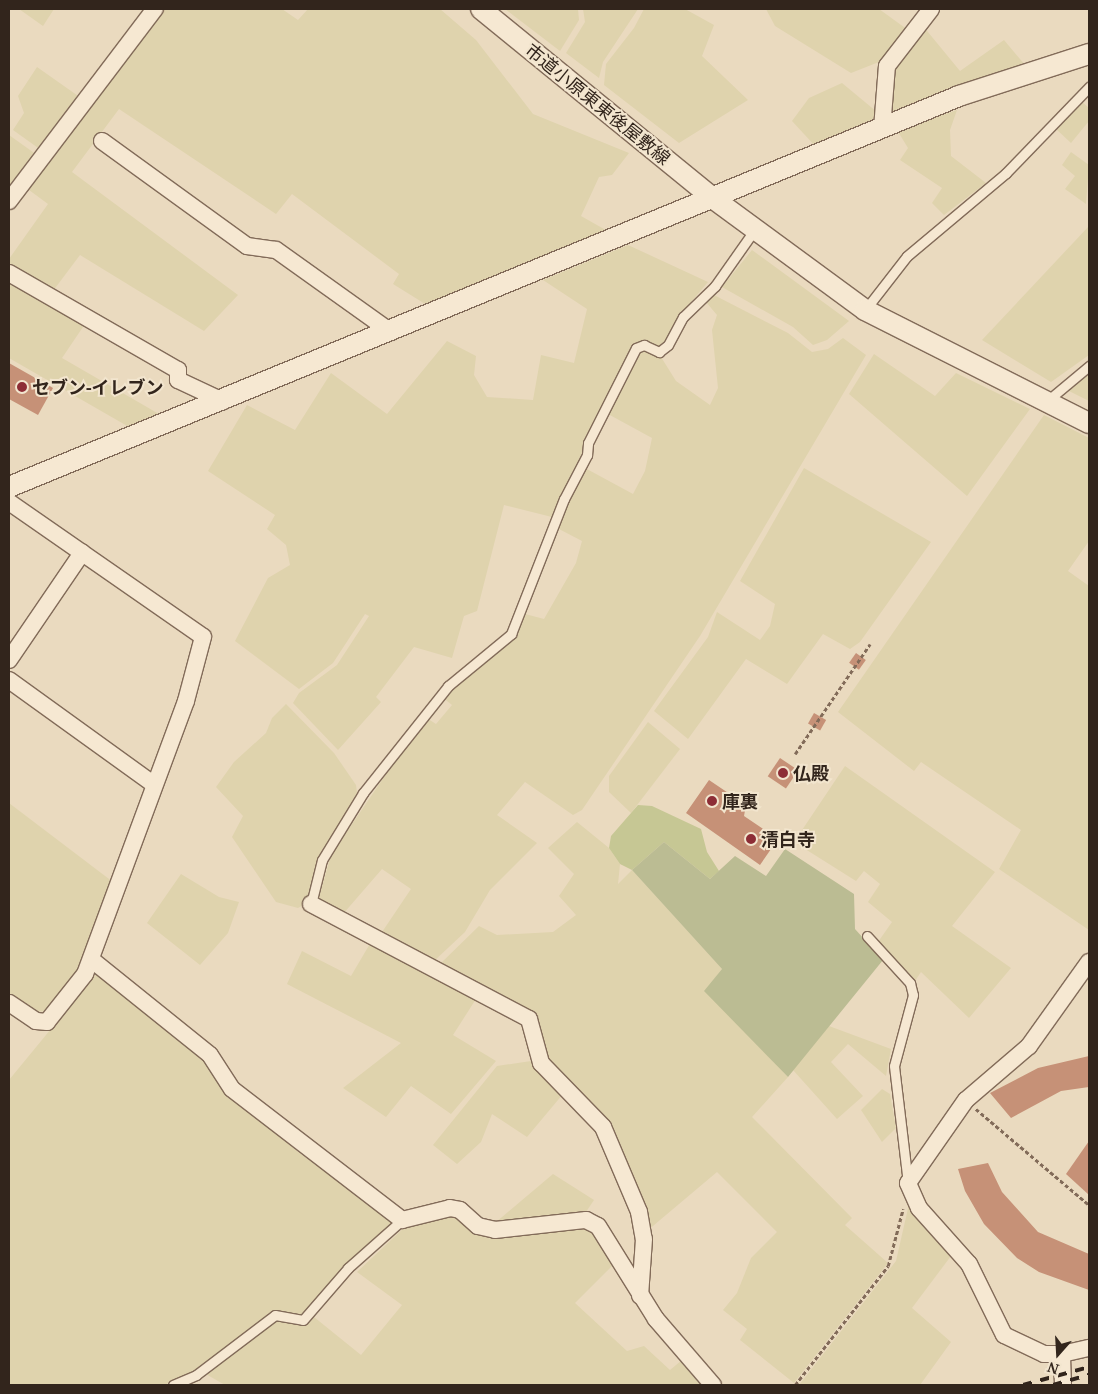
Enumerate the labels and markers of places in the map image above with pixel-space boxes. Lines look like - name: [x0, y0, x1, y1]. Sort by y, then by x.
- place label: セブン-イレブン: [32, 376, 164, 398]
- marker: セブン-イレブン: [16, 381, 28, 393]
- place label: 仏殿: [793, 762, 829, 784]
- marker: 仏殿: [777, 767, 789, 779]
- place label: 庫裏: [722, 790, 758, 812]
- marker: 庫裏: [706, 795, 718, 807]
- place label: 清白寺: [761, 828, 815, 850]
- marker: 清白寺: [745, 833, 757, 845]

